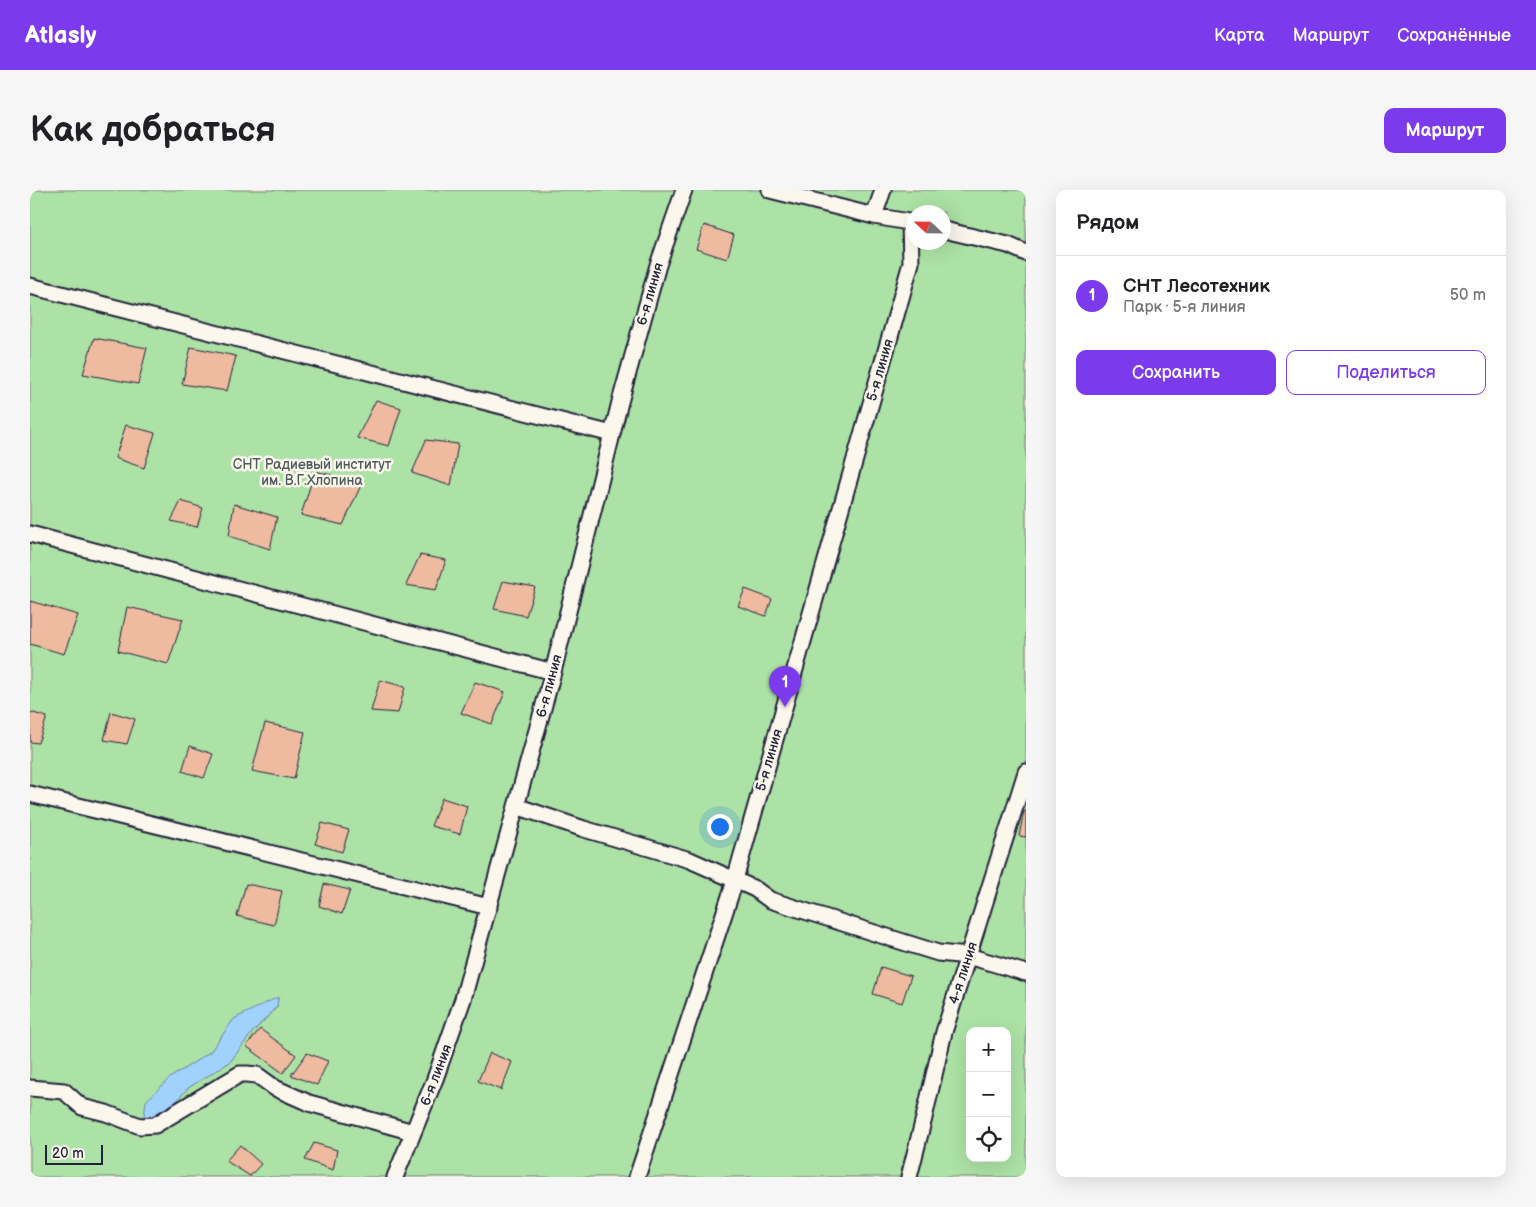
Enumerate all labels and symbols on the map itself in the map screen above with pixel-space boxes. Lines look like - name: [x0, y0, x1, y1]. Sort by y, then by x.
- north arrow: [906, 205, 951, 250]
- street label: 6-я линия: [633, 260, 667, 327]
- street label: 5-я линия: [863, 337, 897, 403]
- park label: СНТ Радиевый институт им. В.Г.Хлопина: [233, 456, 392, 489]
- street label: 6-я линия: [532, 652, 566, 719]
- pin: 1: [769, 666, 801, 707]
- street label: 5-я линия: [752, 727, 786, 793]
- your location: [707, 814, 733, 840]
- street label: 4-я линия: [945, 939, 981, 1006]
- street label: 6-я линия: [417, 1042, 456, 1108]
- scale bar: [45, 1142, 102, 1165]

